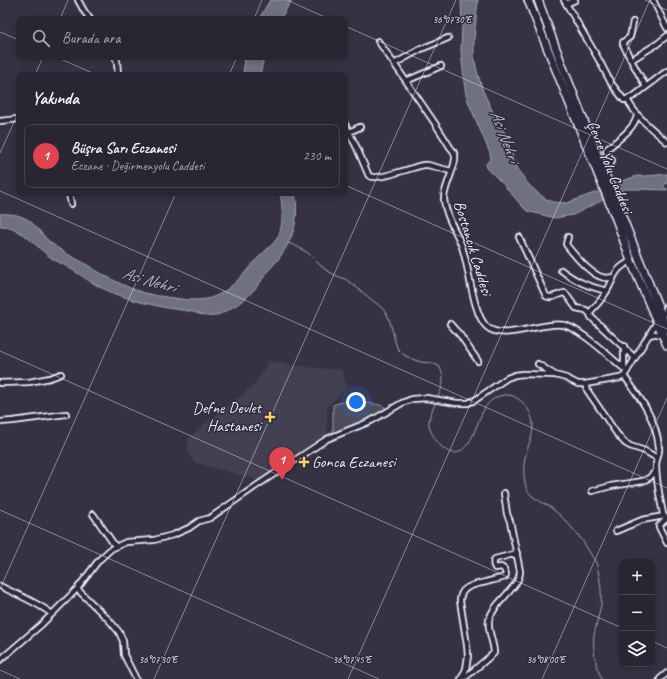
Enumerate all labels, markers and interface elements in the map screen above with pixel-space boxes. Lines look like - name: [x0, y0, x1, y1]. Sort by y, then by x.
- text: 36°07'30"E: [433, 13, 473, 26]
- search box: [16, 16, 348, 60]
- icon: search: [30, 27, 52, 49]
- text: Burada ara: [62, 29, 120, 48]
- text: Yakında: [32, 88, 79, 109]
- water label: Asi Nehri: [485, 107, 526, 170]
- street label: Çevre Yolu Caddesi: [582, 118, 638, 218]
- text: Büşra Sarı Eczanesi: [71, 139, 176, 158]
- text: 1: [43, 148, 49, 164]
- text: 230 m: [303, 148, 331, 164]
- text: Eczane · Değirmenyolu Caddesi: [71, 158, 205, 174]
- street label: Bostancık Caddesi: [449, 198, 497, 299]
- water label: Asi Nehri: [120, 262, 183, 299]
- your location: [346, 392, 366, 412]
- place label: Defne Devlet Hastanesi: [193, 398, 263, 436]
- marker: Defne Devlet Hastanesi: [264, 411, 276, 423]
- pin: 1: [269, 447, 295, 480]
- place label: Gonca Eczanesi: [312, 452, 397, 472]
- marker: Gonca Eczanesi: [299, 457, 309, 467]
- map controls: [619, 559, 655, 667]
- button: +: [619, 559, 655, 595]
- button: −: [619, 595, 655, 631]
- button: layers: [619, 631, 655, 667]
- text: 36°07'30"E: [139, 653, 179, 666]
- text: 36°07'45"E: [333, 653, 373, 666]
- text: 36°08'00"E: [527, 653, 567, 666]

